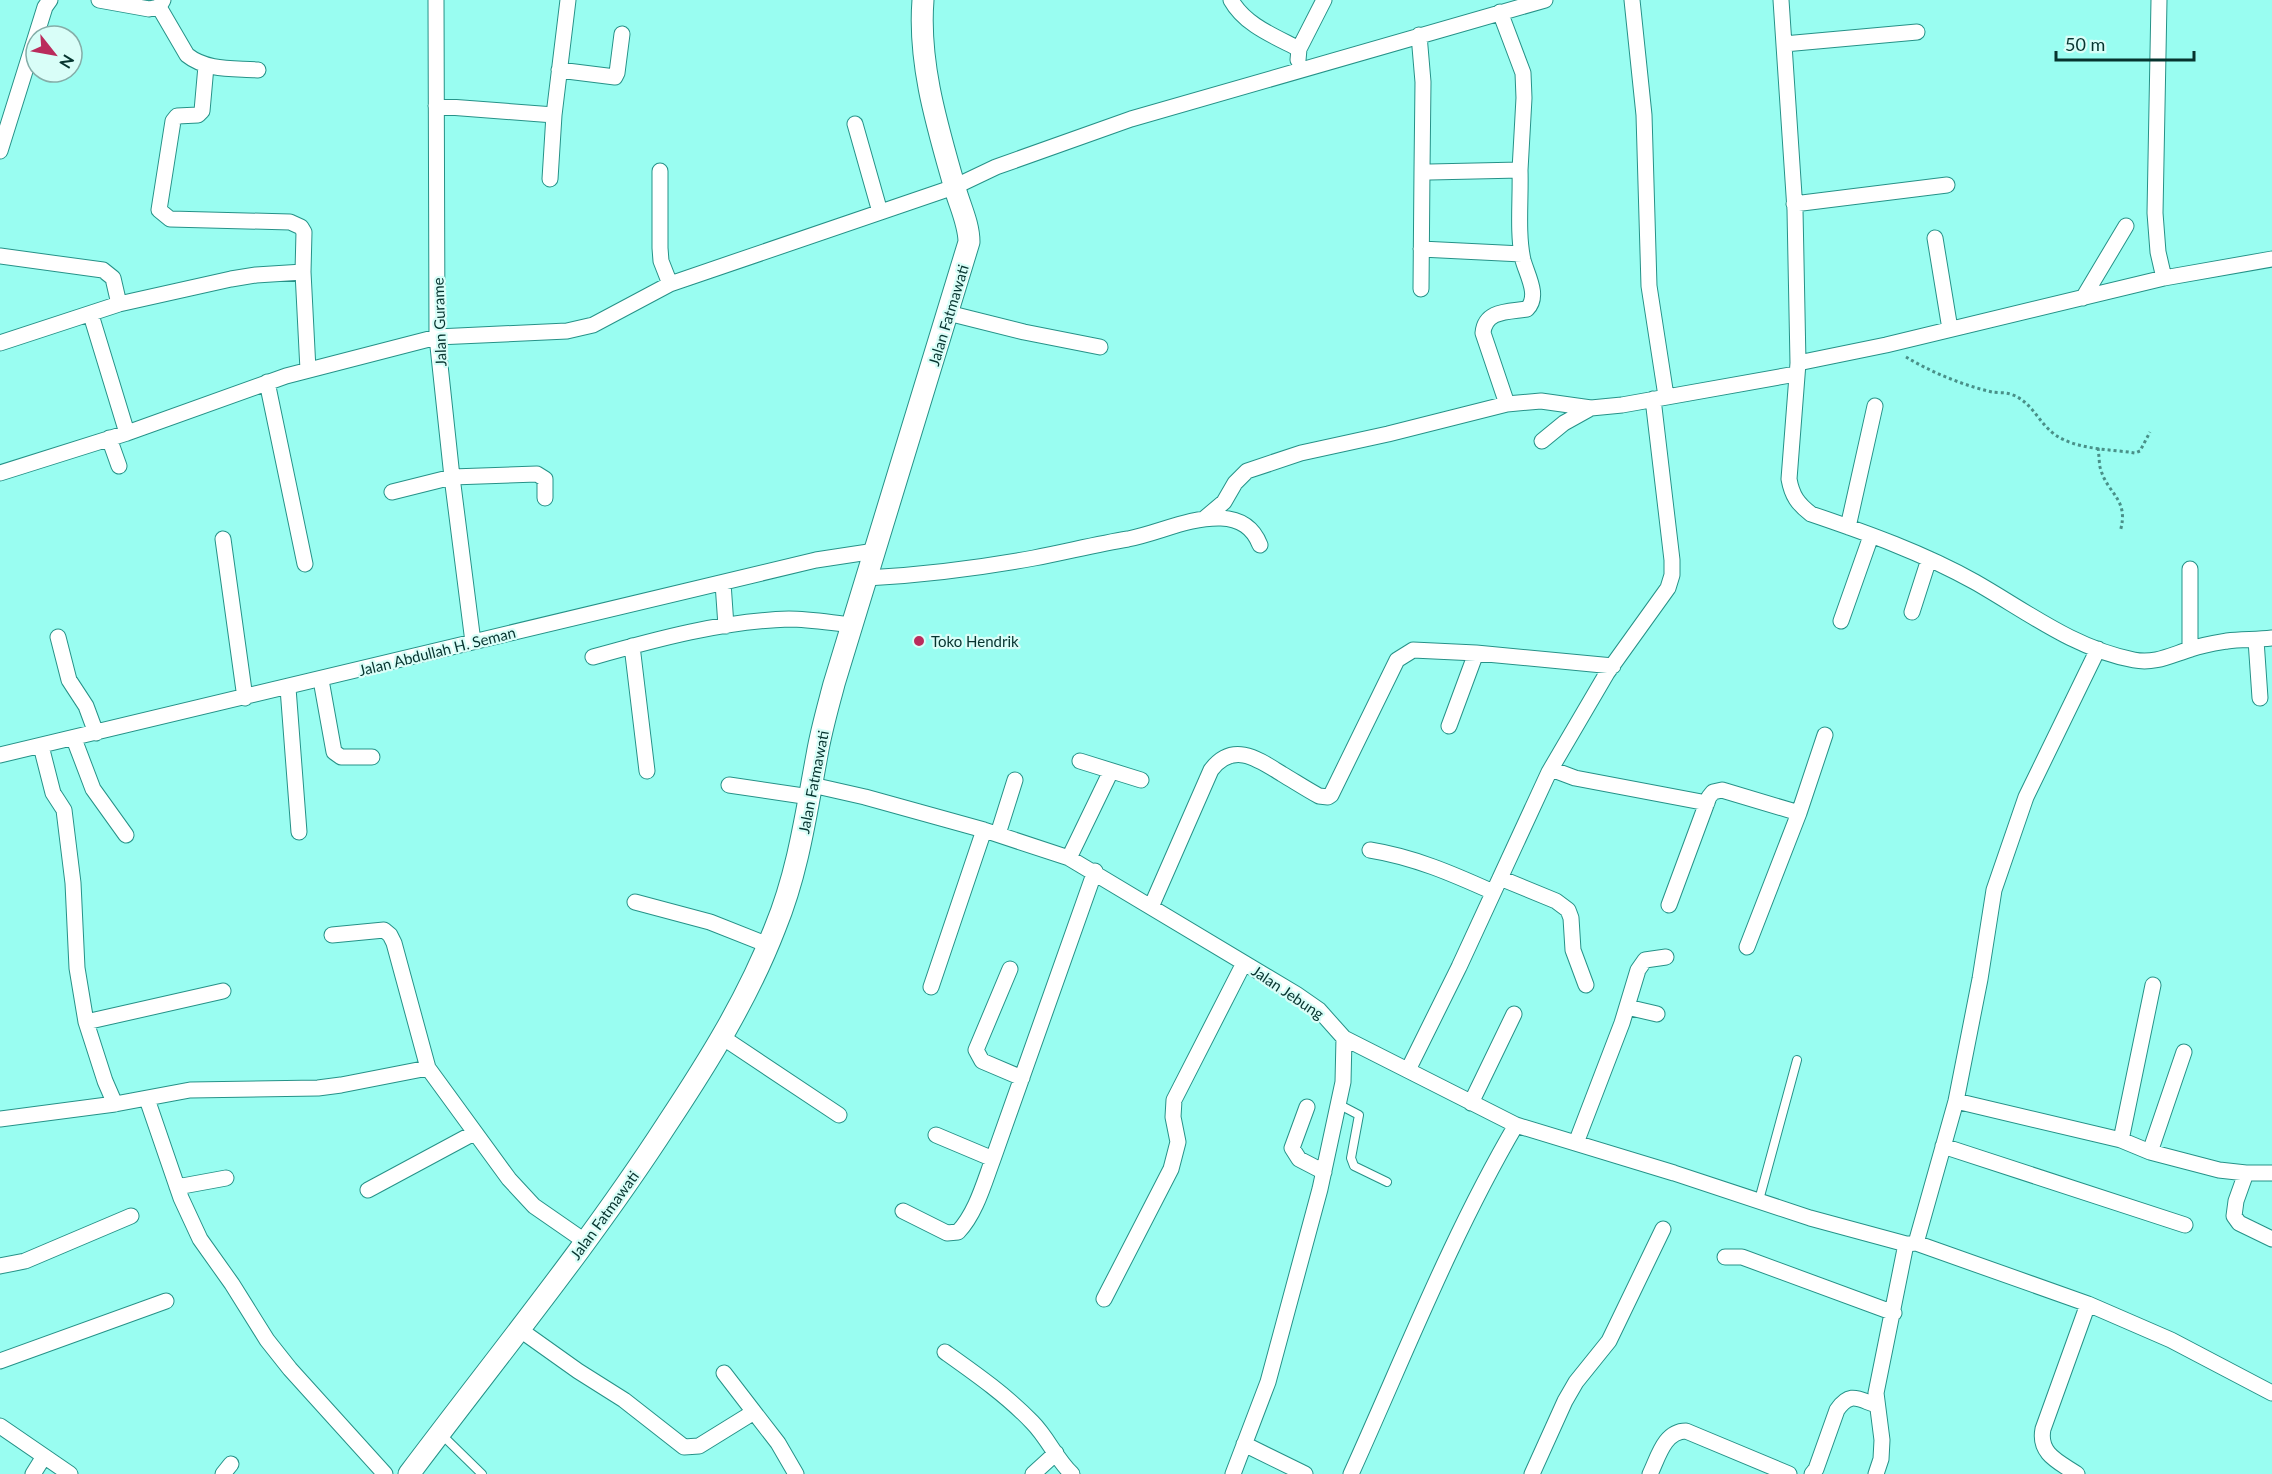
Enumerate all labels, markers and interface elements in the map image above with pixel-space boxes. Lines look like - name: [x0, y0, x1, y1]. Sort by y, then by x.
- north arrow: [24, 24, 84, 84]
- scale bar: [2056, 24, 2194, 62]
- text: 50 m: [2065, 33, 2105, 55]
- text: N: [56, 52, 79, 72]
- street label: Jalan Fatmawati: [924, 262, 972, 368]
- street label: Jalan Gurame: [428, 277, 450, 367]
- street label: Jalan Abdullah H. Seman: [357, 623, 517, 679]
- place label: Toko Hendrik: [931, 632, 1019, 650]
- marker: Toko Hendrik: [912, 634, 926, 648]
- street label: Jalan Fatmawati: [794, 729, 832, 835]
- street label: Jalan Jebung: [1248, 961, 1328, 1023]
- street label: Jalan Fatmawati: [566, 1167, 642, 1263]

